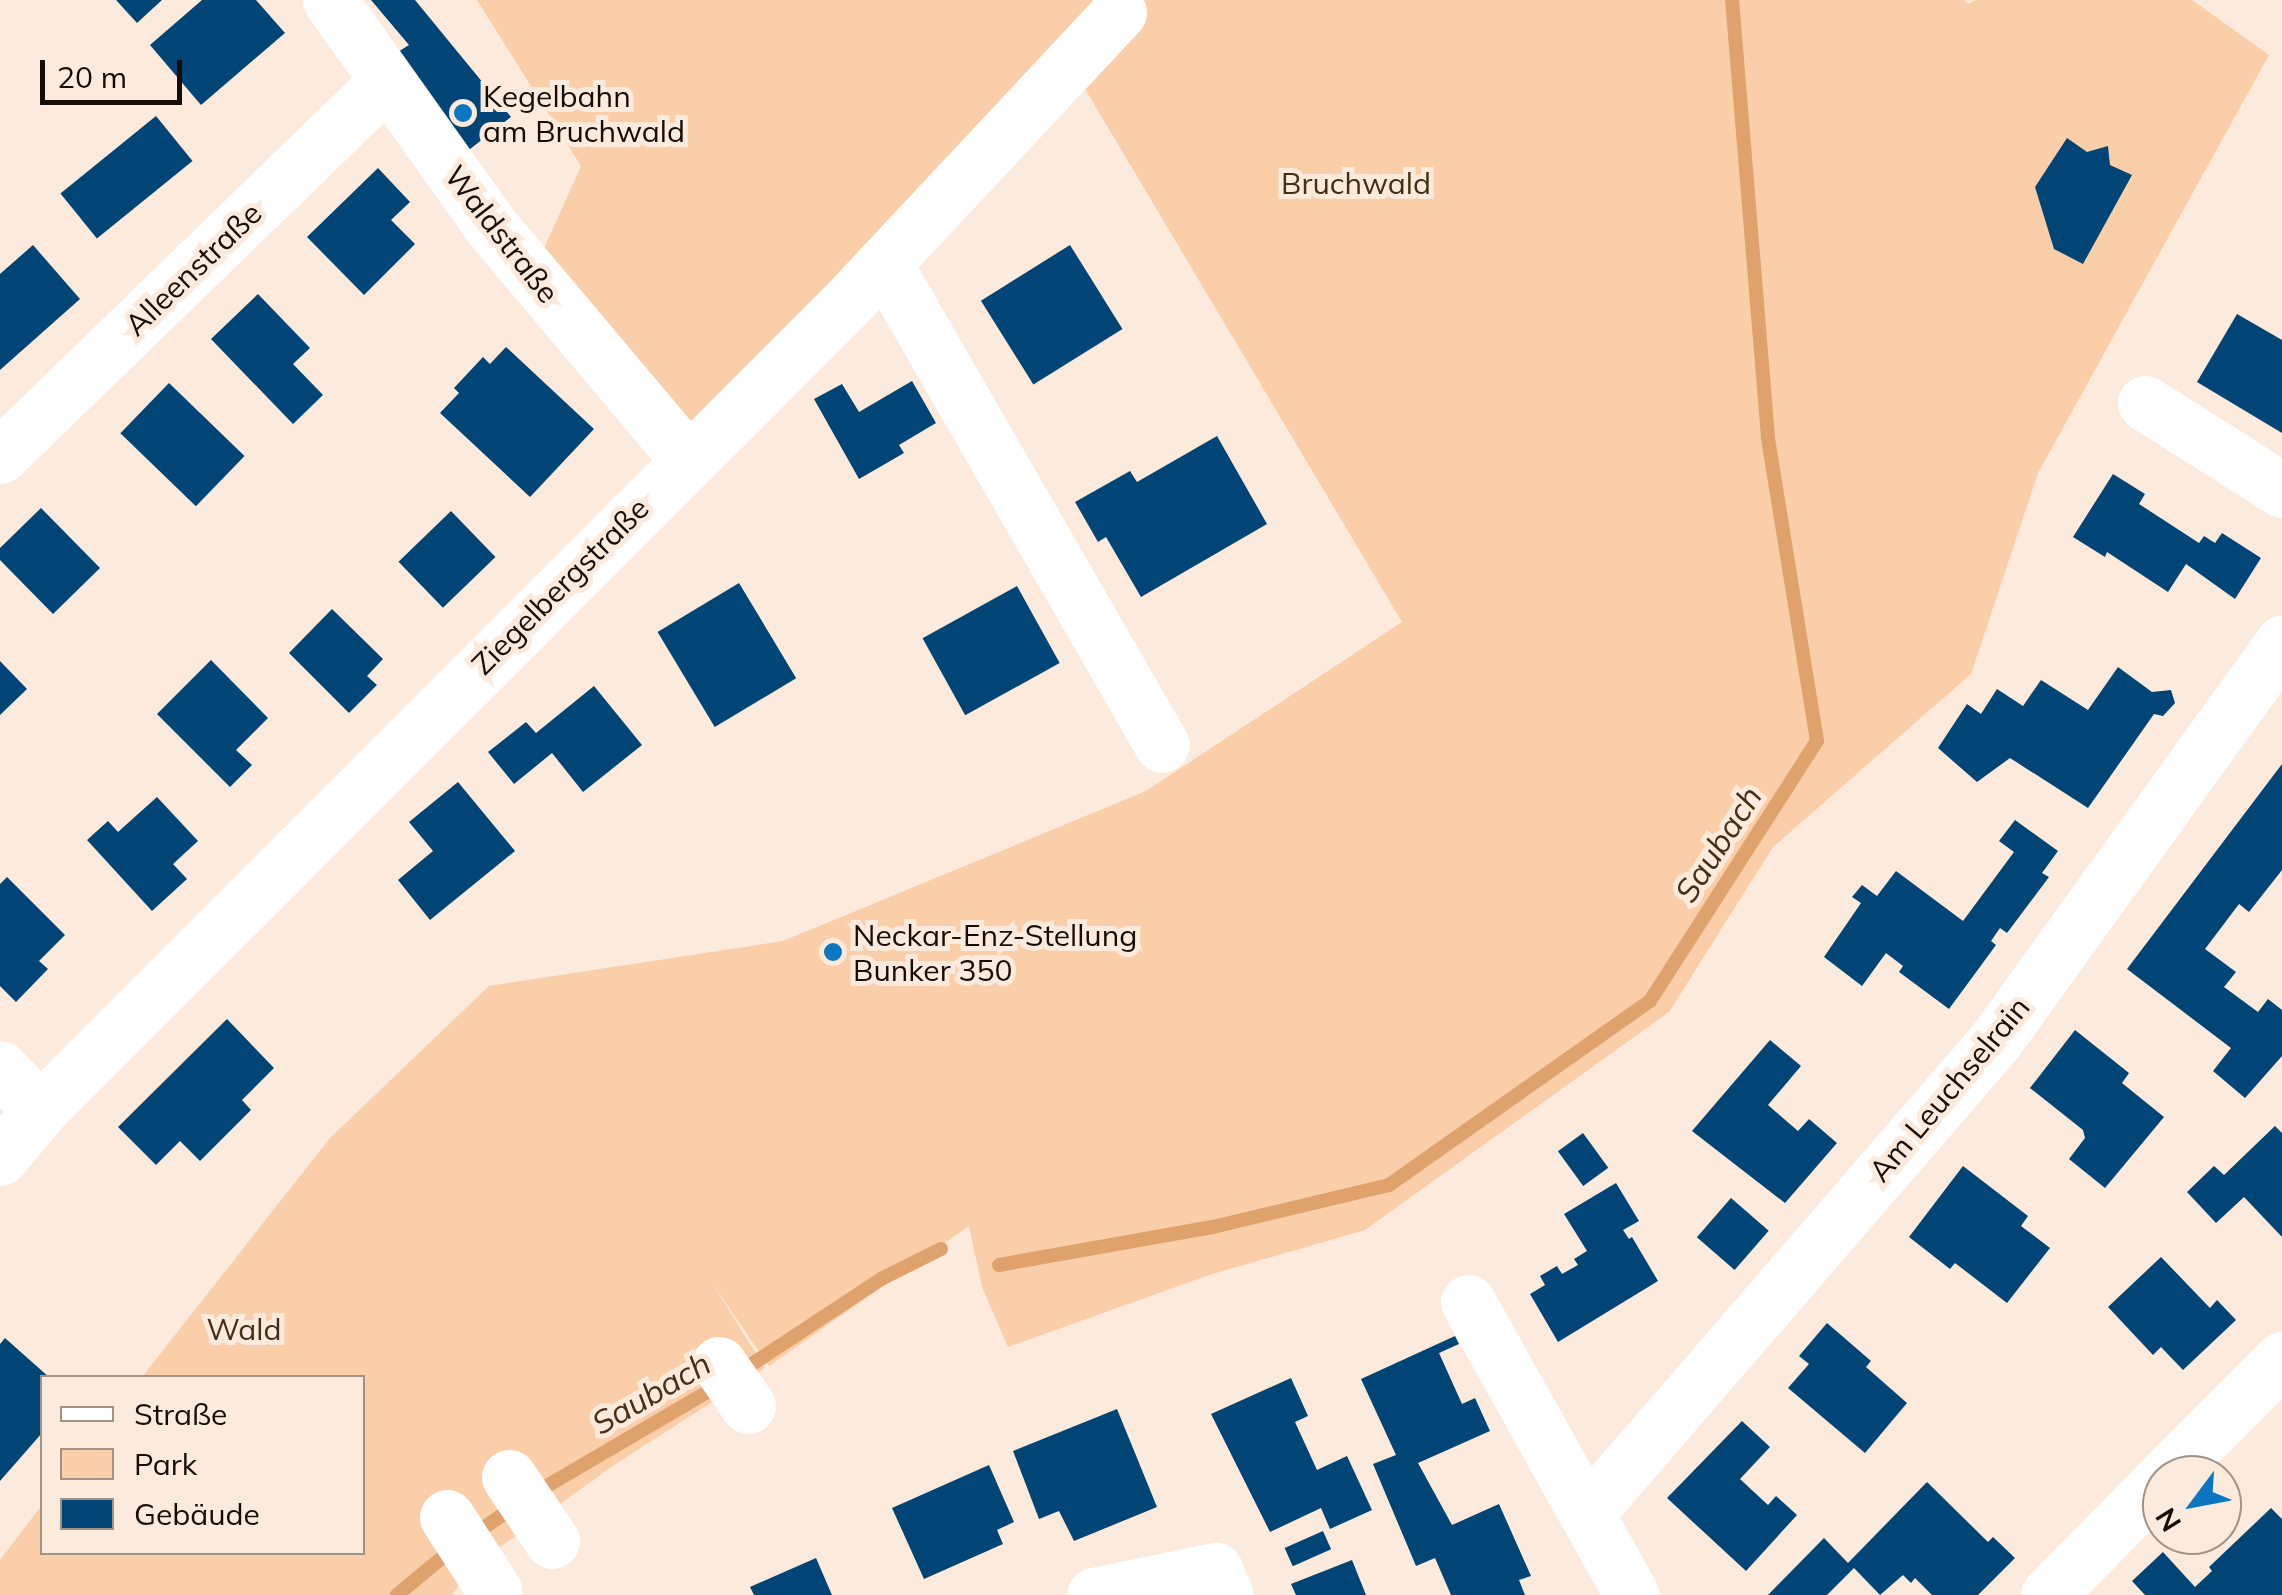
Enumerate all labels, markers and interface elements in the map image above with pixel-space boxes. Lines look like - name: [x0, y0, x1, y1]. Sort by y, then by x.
- scale bar: [45, 40, 188, 102]
- text: 20 m: [57, 58, 127, 96]
- place label: Kegelbahn am Bruchwald: [483, 78, 685, 148]
- marker: Kegelbahn am Bruchwald: [452, 102, 474, 124]
- street label: Waldstraße: [437, 158, 567, 310]
- park label: Bruchwald: [1281, 165, 1431, 201]
- street label: Alleenstraße: [117, 195, 269, 343]
- street label: Ziegelbergstraße: [464, 490, 656, 682]
- water label: Saubach: [1666, 779, 1770, 909]
- place label: Neckar-Enz-Stellung Bunker 350: [853, 917, 1137, 988]
- marker: Neckar-Enz-Stellung Bunker 350: [822, 941, 844, 963]
- street label: Am Leuchselrain: [1861, 989, 2037, 1189]
- park label: Wald: [207, 1311, 281, 1347]
- water label: Saubach: [585, 1344, 717, 1442]
- legend: [40, 1375, 365, 1555]
- text: Straße: [134, 1395, 227, 1433]
- text: Park: [134, 1445, 197, 1483]
- north arrow: [2142, 1455, 2242, 1555]
- text: Gebäude: [134, 1495, 260, 1533]
- text: N: [2147, 1502, 2188, 1538]

